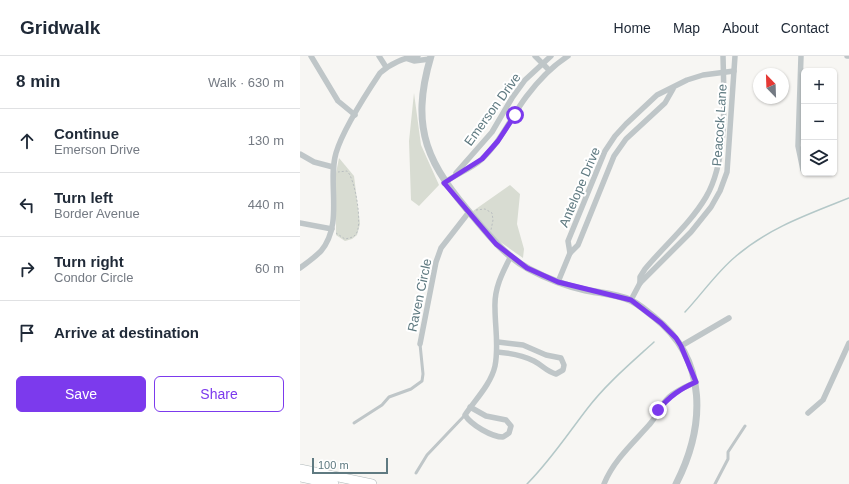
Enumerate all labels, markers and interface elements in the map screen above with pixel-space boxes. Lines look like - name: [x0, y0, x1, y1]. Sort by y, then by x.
- text: Gridwalk: [20, 17, 100, 38]
- text: Home: [614, 20, 651, 36]
- text: Map: [673, 20, 700, 36]
- text: About: [722, 20, 759, 36]
- text: Contact: [781, 20, 829, 36]
- north arrow: [753, 68, 789, 104]
- map controls: [801, 68, 837, 176]
- button: +: [801, 68, 837, 104]
- street label: Emerson Drive: [461, 70, 524, 148]
- text: 8 min: [16, 72, 60, 91]
- text: Walk · 630 m: [208, 75, 284, 90]
- street label: Peacock Lane: [709, 83, 730, 167]
- button: −: [801, 104, 837, 140]
- route start: [506, 106, 524, 124]
- text: Continue: [54, 125, 119, 142]
- icon: ahead: [16, 130, 38, 152]
- text: 130 m: [248, 133, 284, 148]
- button: layers: [801, 140, 837, 176]
- text: Emerson Drive: [54, 142, 140, 157]
- street label: Antelope Drive: [556, 145, 603, 229]
- text: Turn left: [54, 189, 113, 206]
- icon: left: [16, 194, 38, 216]
- text: 440 m: [248, 197, 284, 212]
- text: Border Avenue: [54, 206, 140, 221]
- text: Turn right: [54, 253, 124, 270]
- street label: Raven Circle: [404, 257, 435, 333]
- icon: right: [16, 258, 38, 280]
- text: 60 m: [255, 261, 284, 276]
- text: Condor Circle: [54, 270, 133, 285]
- icon: arrive: [16, 322, 38, 344]
- text: Arrive at destination: [54, 324, 199, 341]
- button: Save: [16, 376, 146, 412]
- button: Share: [154, 376, 284, 412]
- route end: [649, 401, 667, 419]
- scale bar: [312, 456, 388, 475]
- text: 100 m: [318, 459, 349, 471]

